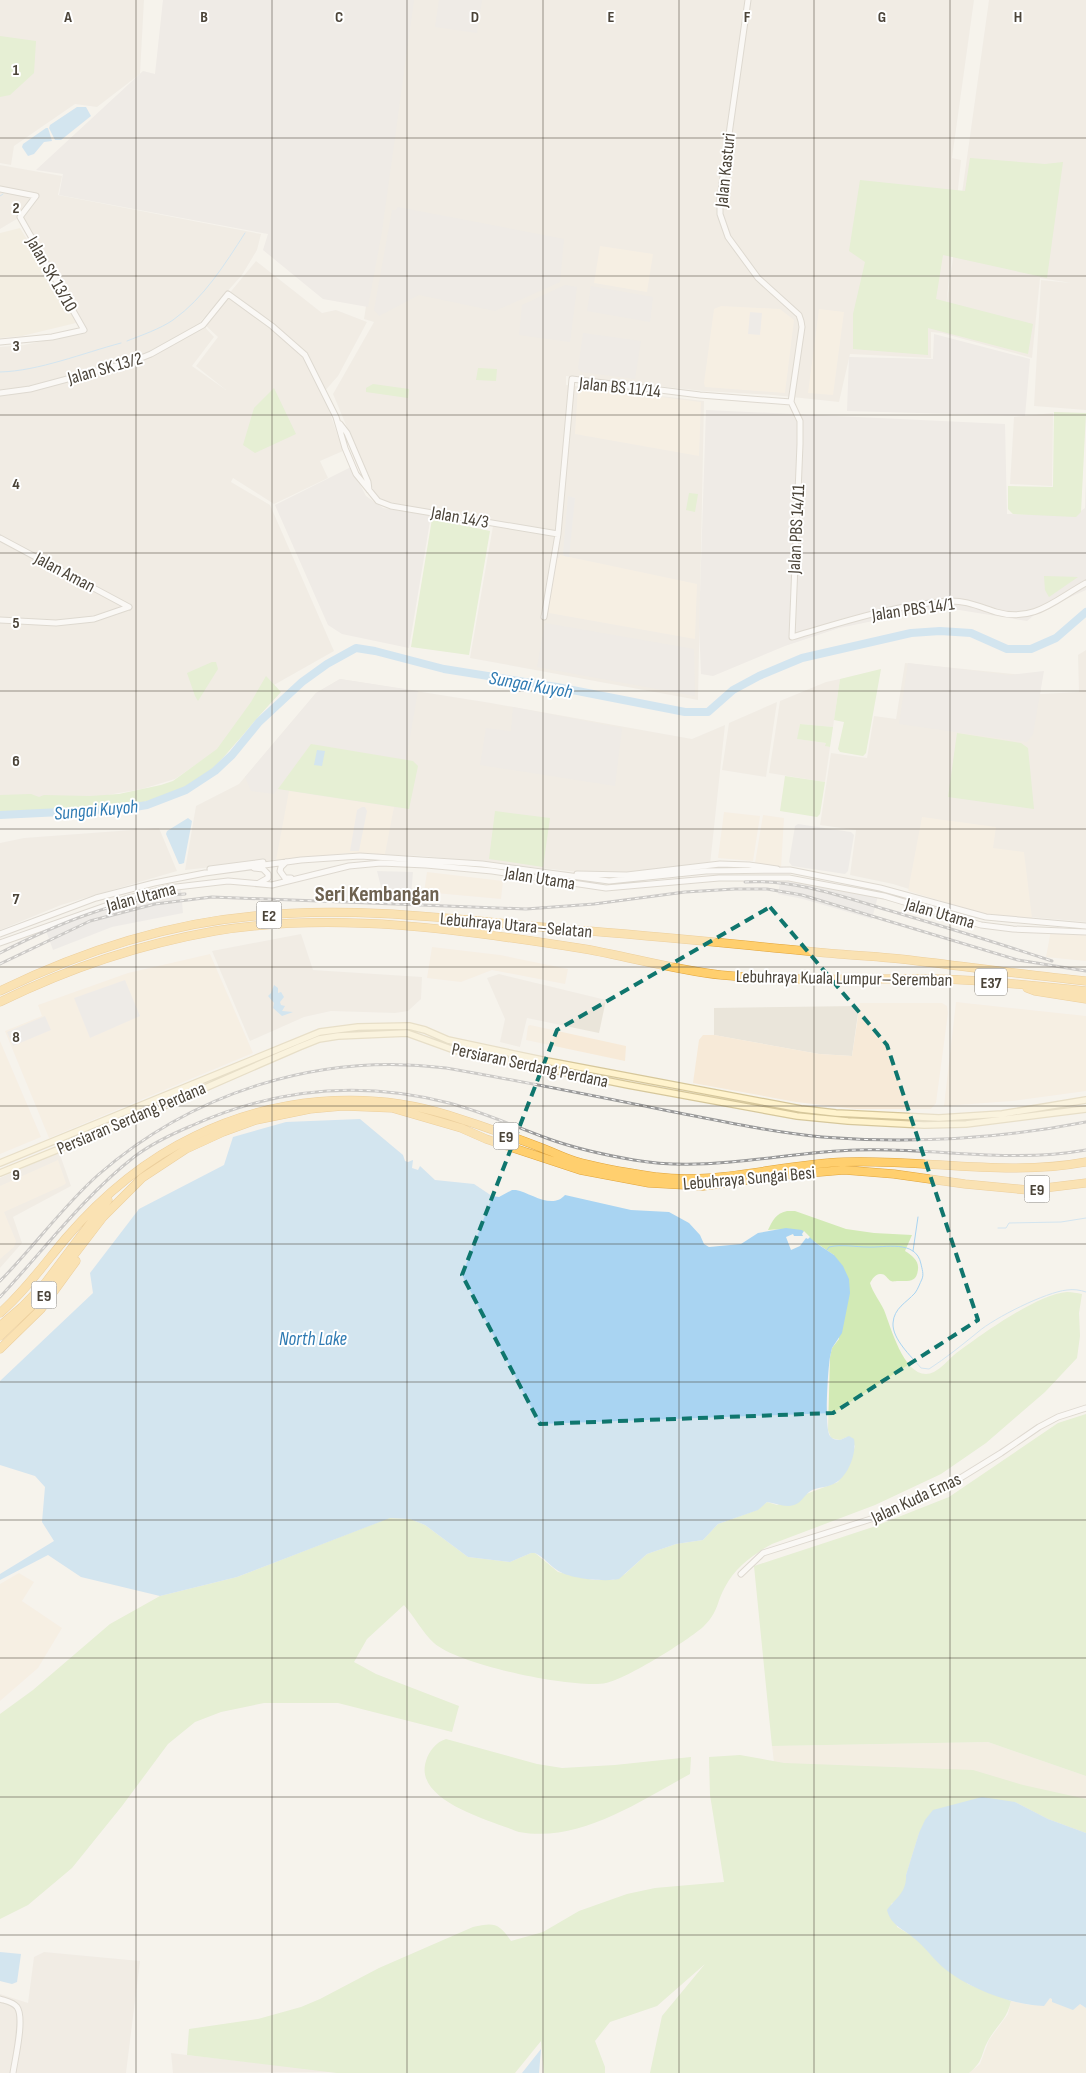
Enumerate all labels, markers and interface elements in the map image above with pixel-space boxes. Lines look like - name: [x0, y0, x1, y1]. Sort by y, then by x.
- text: A: [63, 8, 72, 27]
- text: B: [200, 8, 208, 27]
- text: C: [335, 8, 343, 27]
- text: D: [471, 8, 479, 27]
- text: E: [608, 8, 615, 27]
- text: F: [744, 8, 751, 27]
- text: G: [878, 8, 886, 27]
- text: H: [1014, 8, 1022, 27]
- text: 1: [13, 61, 20, 80]
- street label: Jalan Kasturi: [711, 132, 740, 209]
- text: 2: [12, 199, 20, 218]
- street label: Jalan SK 13/10: [21, 232, 82, 316]
- text: 3: [12, 337, 20, 356]
- street label: Jalan SK 13/2: [64, 348, 145, 389]
- street label: Jalan BS 11/14: [577, 373, 662, 402]
- text: 4: [12, 475, 20, 494]
- street label: Jalan PBS 14/11: [784, 483, 809, 575]
- street label: Jalan 14/3: [429, 502, 490, 533]
- street label: Jalan Aman: [30, 547, 99, 597]
- street label: Jalan PBS 14/1: [870, 593, 956, 626]
- text: 5: [12, 614, 20, 633]
- water label: Sungai Kuyoh: [487, 667, 574, 704]
- text: 6: [12, 752, 20, 771]
- water label: Sungai Kuyoh: [53, 795, 139, 826]
- street label: Jalan Utama: [502, 862, 577, 894]
- street label: Jalan Utama: [103, 878, 178, 917]
- district label: Seri Kembangan: [315, 881, 439, 908]
- text: 7: [13, 890, 20, 909]
- street label: Jalan Utama: [902, 893, 977, 933]
- road number: E2: [256, 902, 282, 928]
- street label: Lebuhraya Utara–Selatan: [439, 908, 593, 943]
- street label: Lebuhraya Kuala Lumpur–Seremban: [736, 966, 952, 991]
- road number: E37: [975, 969, 1007, 996]
- text: 8: [12, 1028, 20, 1047]
- street label: Persiaran Serdang Perdana: [450, 1039, 610, 1092]
- street label: Persiaran Serdang Perdana: [54, 1078, 209, 1159]
- road number: E9: [494, 1122, 518, 1150]
- street label: Lebuhraya Sungai Besi: [682, 1162, 816, 1195]
- text: 9: [12, 1166, 20, 1185]
- road number: E9: [1024, 1176, 1050, 1202]
- road number: E9: [32, 1282, 56, 1308]
- water label: North Lake: [279, 1328, 348, 1351]
- street label: Jalan Kuda Emas: [867, 1469, 964, 1529]

